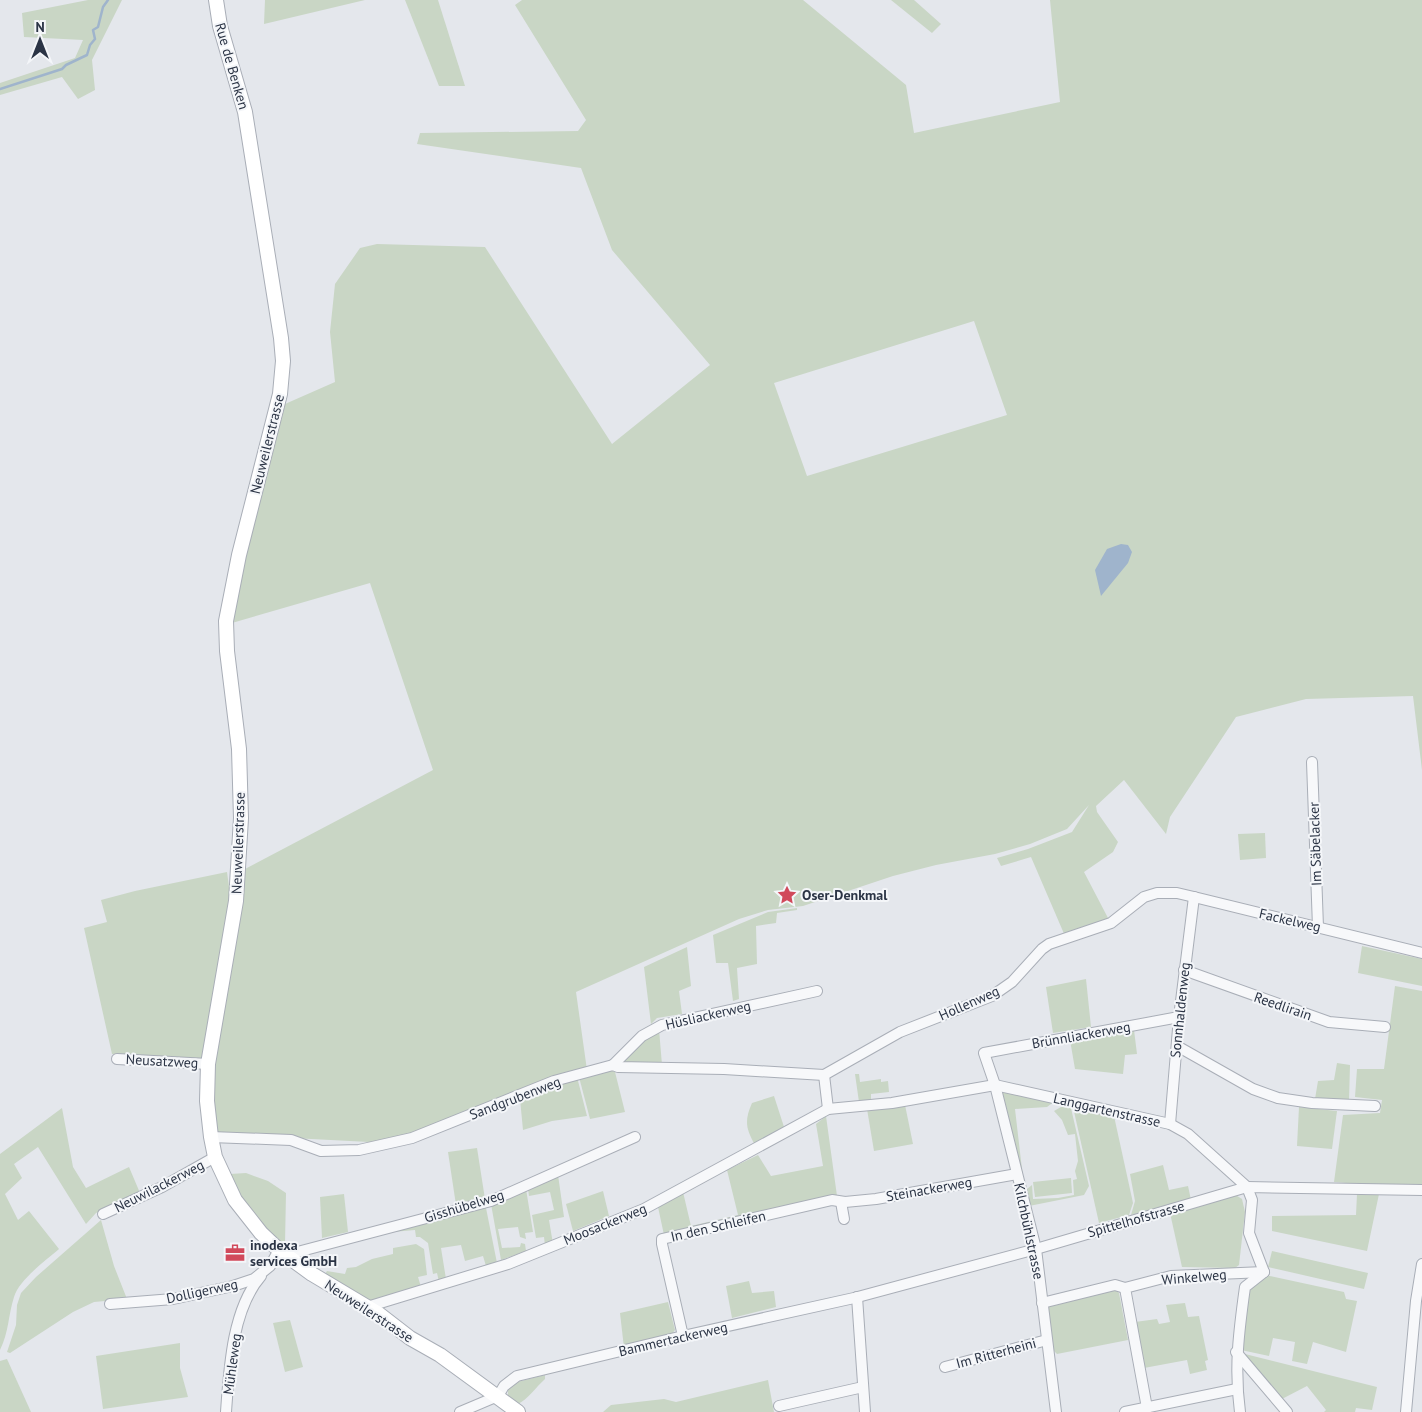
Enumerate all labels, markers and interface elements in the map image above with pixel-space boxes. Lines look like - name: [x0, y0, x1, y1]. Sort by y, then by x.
- north arrow: [15, 15, 65, 65]
- text: N: [35, 18, 45, 36]
- street label: Rue de Benken: [211, 21, 253, 111]
- street label: Neuweilerstrasse: [246, 392, 288, 496]
- street label: Neuweilerstrasse: [227, 792, 249, 894]
- street label: Im Säbelacker: [1305, 801, 1325, 886]
- place icon: Oser-Denkmal: [776, 884, 798, 906]
- place label: Oser-Denkmal: [802, 886, 888, 904]
- street label: Fackelweg: [1257, 904, 1323, 936]
- street label: Sonnhaldenweg: [1166, 961, 1194, 1059]
- street label: Hollenweg: [936, 982, 1002, 1024]
- street label: Reedlirain: [1252, 988, 1314, 1024]
- street label: Hüsliackerweg: [664, 996, 752, 1034]
- street label: Brünnliackerweg: [1030, 1017, 1132, 1053]
- street label: Neusatzweg: [125, 1050, 199, 1072]
- street label: Sandgrubenweg: [467, 1072, 563, 1124]
- street label: Langgartenstrasse: [1052, 1089, 1162, 1131]
- street label: Neuwilackerweg: [111, 1156, 207, 1216]
- street label: Steinackerweg: [885, 1173, 973, 1205]
- street label: Kilchbühlstrasse: [1010, 1181, 1048, 1281]
- street label: Gisshübelweg: [422, 1185, 506, 1227]
- street label: Spittelhofstrasse: [1085, 1197, 1187, 1241]
- street label: Moosackerweg: [561, 1199, 649, 1249]
- street label: In den Schleifen: [669, 1206, 767, 1246]
- place label: inodexa services GmbH: [250, 1236, 337, 1270]
- office icon: inodexa services GmbH: [224, 1242, 246, 1264]
- street label: Winkelweg: [1161, 1265, 1227, 1289]
- street label: Dolligerweg: [165, 1275, 239, 1307]
- street label: Neuweilerstrasse: [321, 1276, 417, 1346]
- street label: Bammertackerweg: [617, 1318, 729, 1360]
- street label: Mühleweg: [219, 1332, 245, 1396]
- street label: Im Ritterheini: [954, 1334, 1038, 1372]

